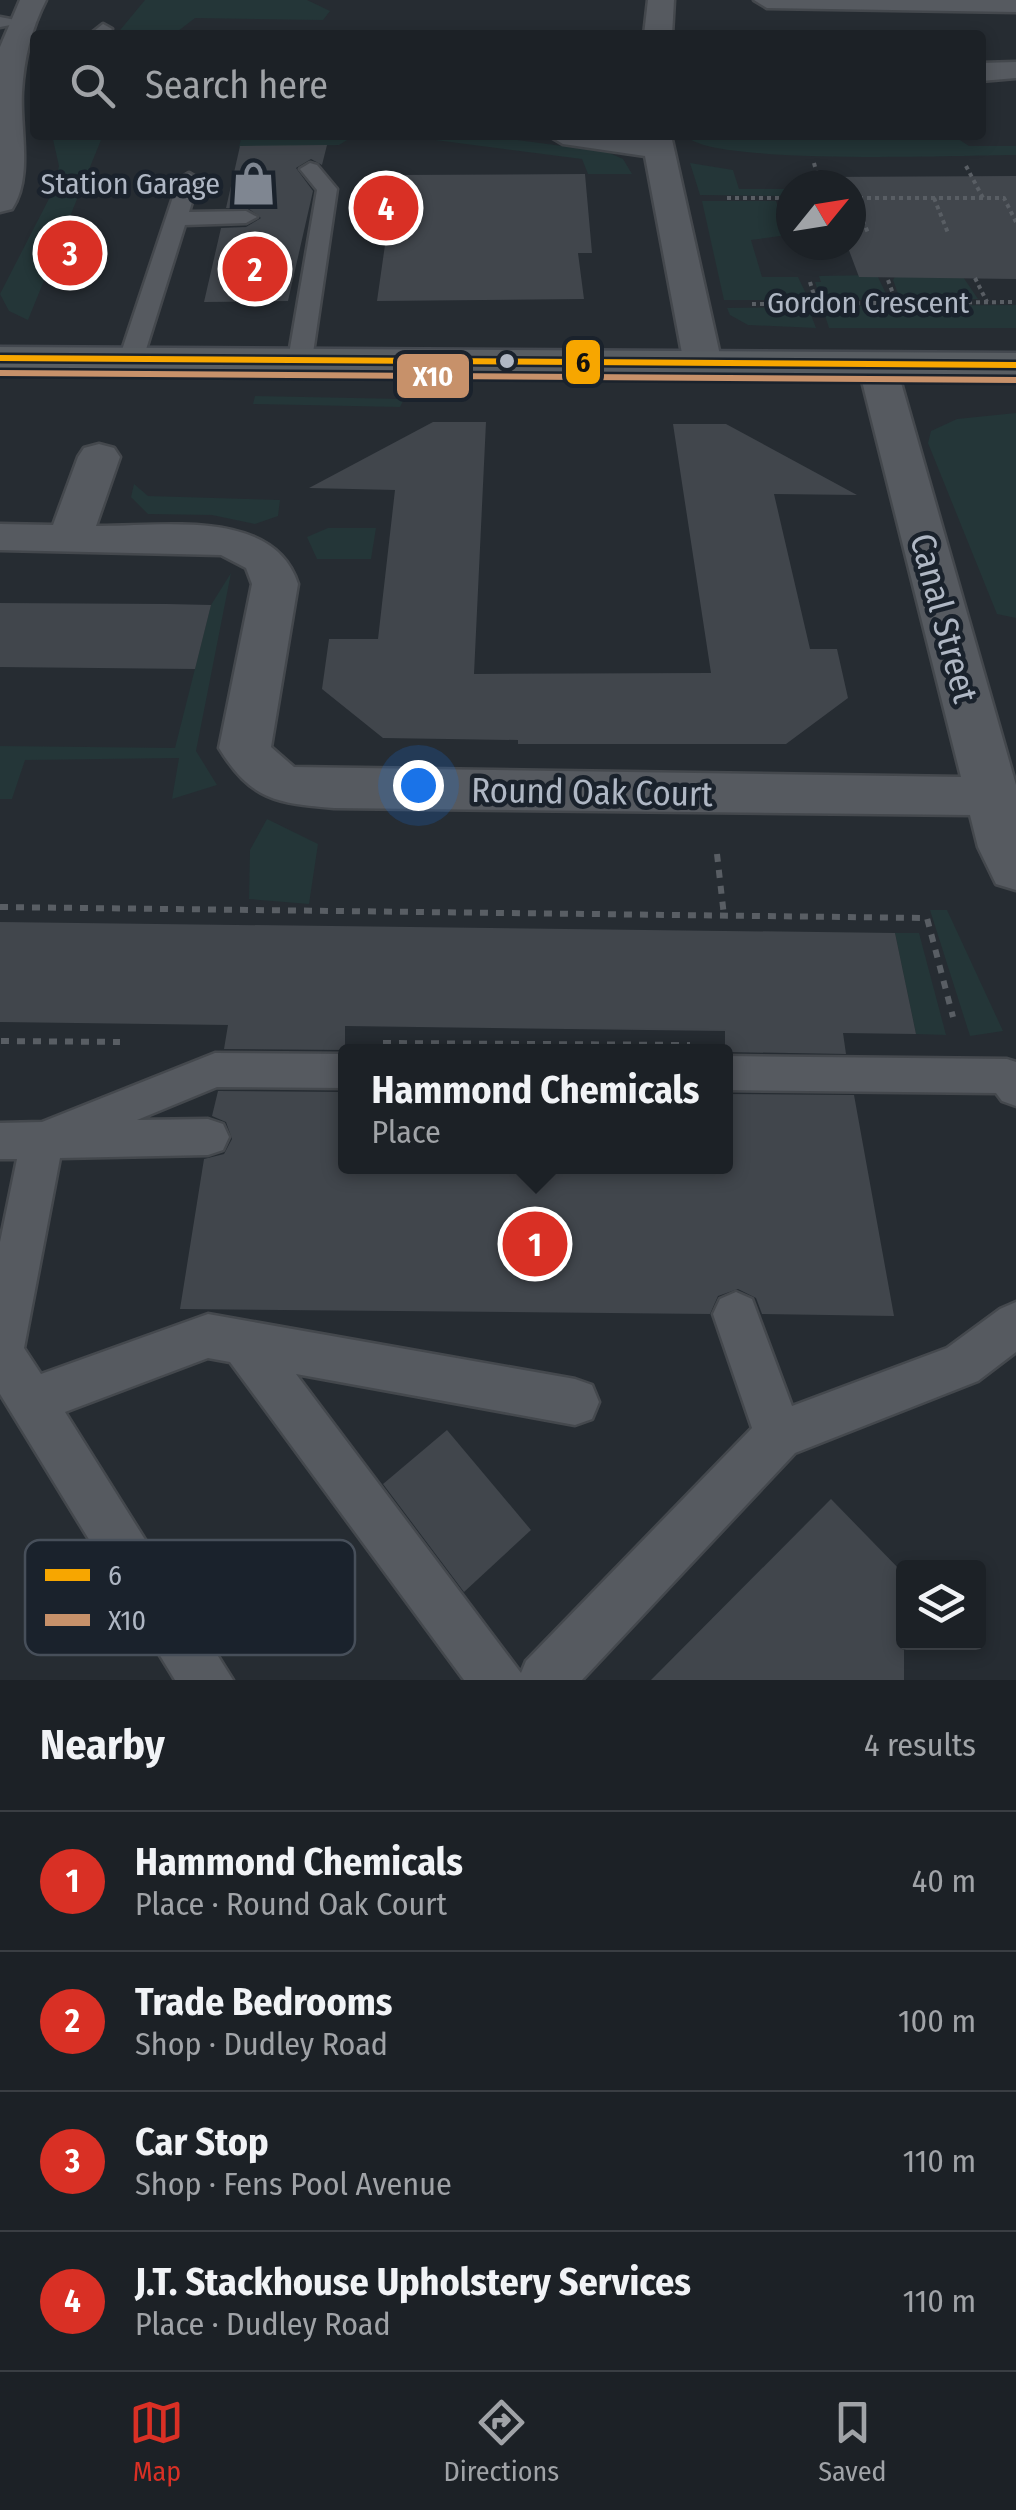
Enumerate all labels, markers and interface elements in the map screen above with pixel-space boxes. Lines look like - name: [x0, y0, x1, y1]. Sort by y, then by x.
- search box: [30, 30, 986, 140]
- icon: search: [65, 58, 120, 113]
- text: Search here: [145, 62, 328, 108]
- shop icon: Station Garage: [229, 160, 277, 208]
- place label: Station Garage: [41, 166, 220, 202]
- pin: 4: [354, 170, 418, 246]
- north arrow: [776, 170, 866, 260]
- pin: 3: [38, 216, 102, 290]
- pin: 2: [222, 232, 288, 306]
- street label: Gordon Crescent: [767, 285, 969, 321]
- line badge: 6: [564, 338, 602, 386]
- text: 6: [576, 346, 590, 379]
- unlabelled marker: [497, 351, 517, 371]
- line badge: X10: [395, 352, 471, 400]
- text: X10: [412, 360, 453, 393]
- street label: Canal Street: [901, 529, 987, 708]
- your location: [393, 760, 444, 811]
- street label: Round Oak Court: [471, 769, 714, 815]
- popup: [338, 1044, 733, 1174]
- text: Hammond Chemicals: [372, 1067, 699, 1113]
- text: Place: [372, 1113, 441, 1151]
- pin: 1: [502, 1206, 568, 1282]
- legend: [25, 1540, 355, 1655]
- text: 6: [108, 1559, 122, 1592]
- map controls: [896, 1560, 986, 1650]
- button: layers: [896, 1560, 986, 1650]
- text: X10: [108, 1604, 146, 1637]
- text: Nearby: [40, 1720, 165, 1770]
- text: 4 results: [864, 1726, 976, 1764]
- text: Hammond Chemicals: [135, 1839, 463, 1885]
- text: 1: [66, 1862, 79, 1900]
- text: 40 m: [912, 1862, 976, 1900]
- text: Place · Round Oak Court: [135, 1885, 447, 1923]
- text: Trade Bedrooms: [135, 1979, 392, 2025]
- text: 2: [65, 2002, 80, 2040]
- text: 100 m: [898, 2002, 976, 2040]
- text: Shop · Dudley Road: [135, 2025, 388, 2063]
- text: Car Stop: [135, 2119, 269, 2165]
- text: 3: [65, 2142, 80, 2180]
- text: 110 m: [903, 2142, 976, 2180]
- text: Shop · Fens Pool Avenue: [135, 2165, 452, 2203]
- text: J.T. Stackhouse Upholstery Services: [135, 2259, 691, 2305]
- text: 4: [64, 2282, 81, 2320]
- text: 110 m: [903, 2282, 976, 2320]
- text: Place · Dudley Road: [135, 2305, 391, 2343]
- tab: Map: [129, 2395, 184, 2488]
- tab: Directions: [443, 2395, 559, 2488]
- tab: Saved: [818, 2395, 887, 2488]

